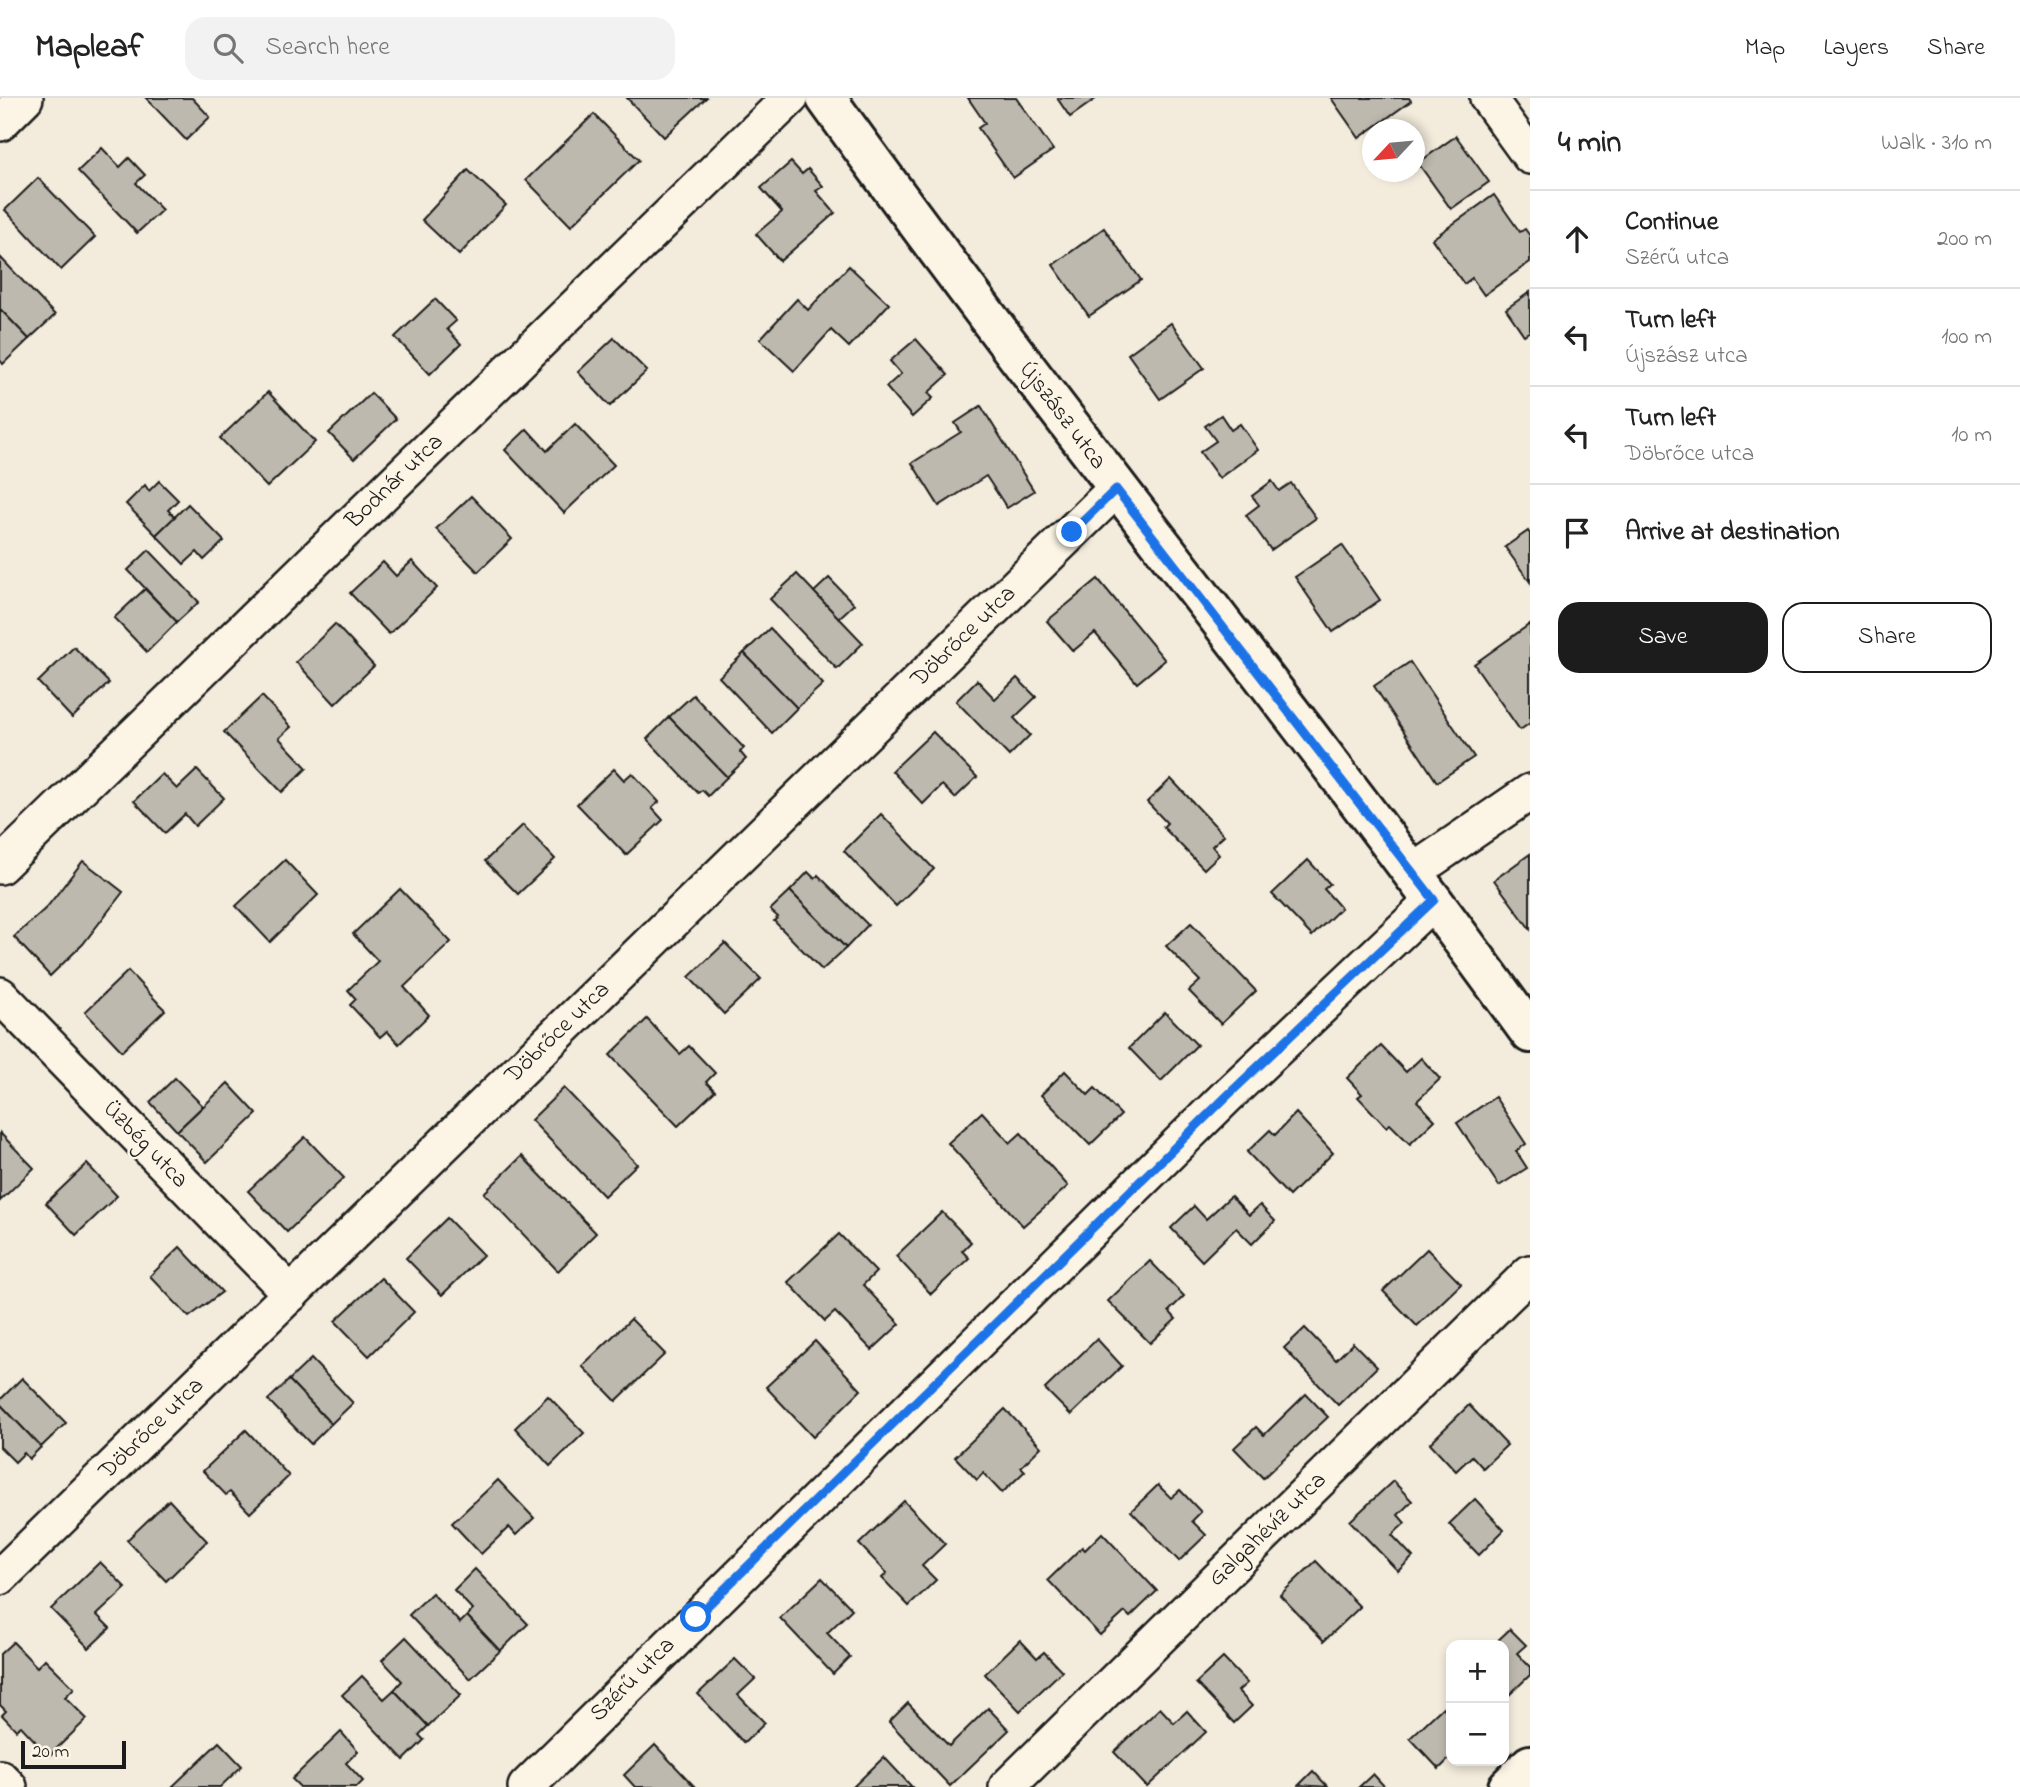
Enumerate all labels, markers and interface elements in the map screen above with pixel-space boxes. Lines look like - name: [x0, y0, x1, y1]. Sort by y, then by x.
- search box: [185, 17, 675, 80]
- text: Mapleaf: [35, 24, 143, 72]
- icon: search: [209, 29, 247, 67]
- text: Search here: [265, 29, 390, 67]
- text: Map: [1745, 31, 1785, 66]
- text: Layers: [1823, 31, 1889, 66]
- text: Share: [1927, 31, 1985, 66]
- north arrow: [1362, 119, 1425, 182]
- text: 4 min: [1558, 122, 1621, 166]
- text: Walk · 310 m: [1881, 127, 1992, 160]
- text: Continue: [1625, 204, 1718, 242]
- icon: ahead: [1558, 220, 1596, 258]
- text: 200 m: [1937, 223, 1992, 256]
- text: Szérű utca: [1625, 242, 1729, 275]
- text: Turn left: [1625, 302, 1716, 340]
- icon: left: [1558, 318, 1596, 356]
- text: 100 m: [1941, 321, 1992, 354]
- text: Újszász utca: [1625, 340, 1748, 373]
- street label: Újszász utca: [1010, 354, 1114, 478]
- text: Turn left: [1625, 400, 1716, 438]
- icon: left: [1558, 416, 1596, 454]
- text: 10 m: [1951, 419, 1992, 452]
- street label: Bodnár utca: [337, 426, 452, 539]
- text: Döbrőce utca: [1625, 438, 1754, 471]
- icon: arrive: [1558, 514, 1596, 552]
- text: Arrive at destination: [1625, 514, 1840, 552]
- route end: [1056, 516, 1087, 547]
- street label: Döbrőce utca: [903, 578, 1025, 697]
- button: Save: [1558, 602, 1768, 673]
- button: Share: [1782, 602, 1992, 673]
- street label: Döbrőce utca: [497, 974, 619, 1093]
- street label: Üzbég utca: [94, 1093, 196, 1197]
- street label: Döbrőce utca: [91, 1370, 213, 1489]
- street label: Galgahévíz utca: [1201, 1464, 1335, 1596]
- route start: [680, 1601, 711, 1632]
- street label: Szérű utca: [582, 1629, 684, 1731]
- map controls: [1446, 1640, 1509, 1766]
- button: +: [1446, 1640, 1509, 1703]
- button: −: [1446, 1703, 1509, 1766]
- scale bar: [21, 1738, 126, 1770]
- text: 20 m: [32, 1739, 69, 1766]

